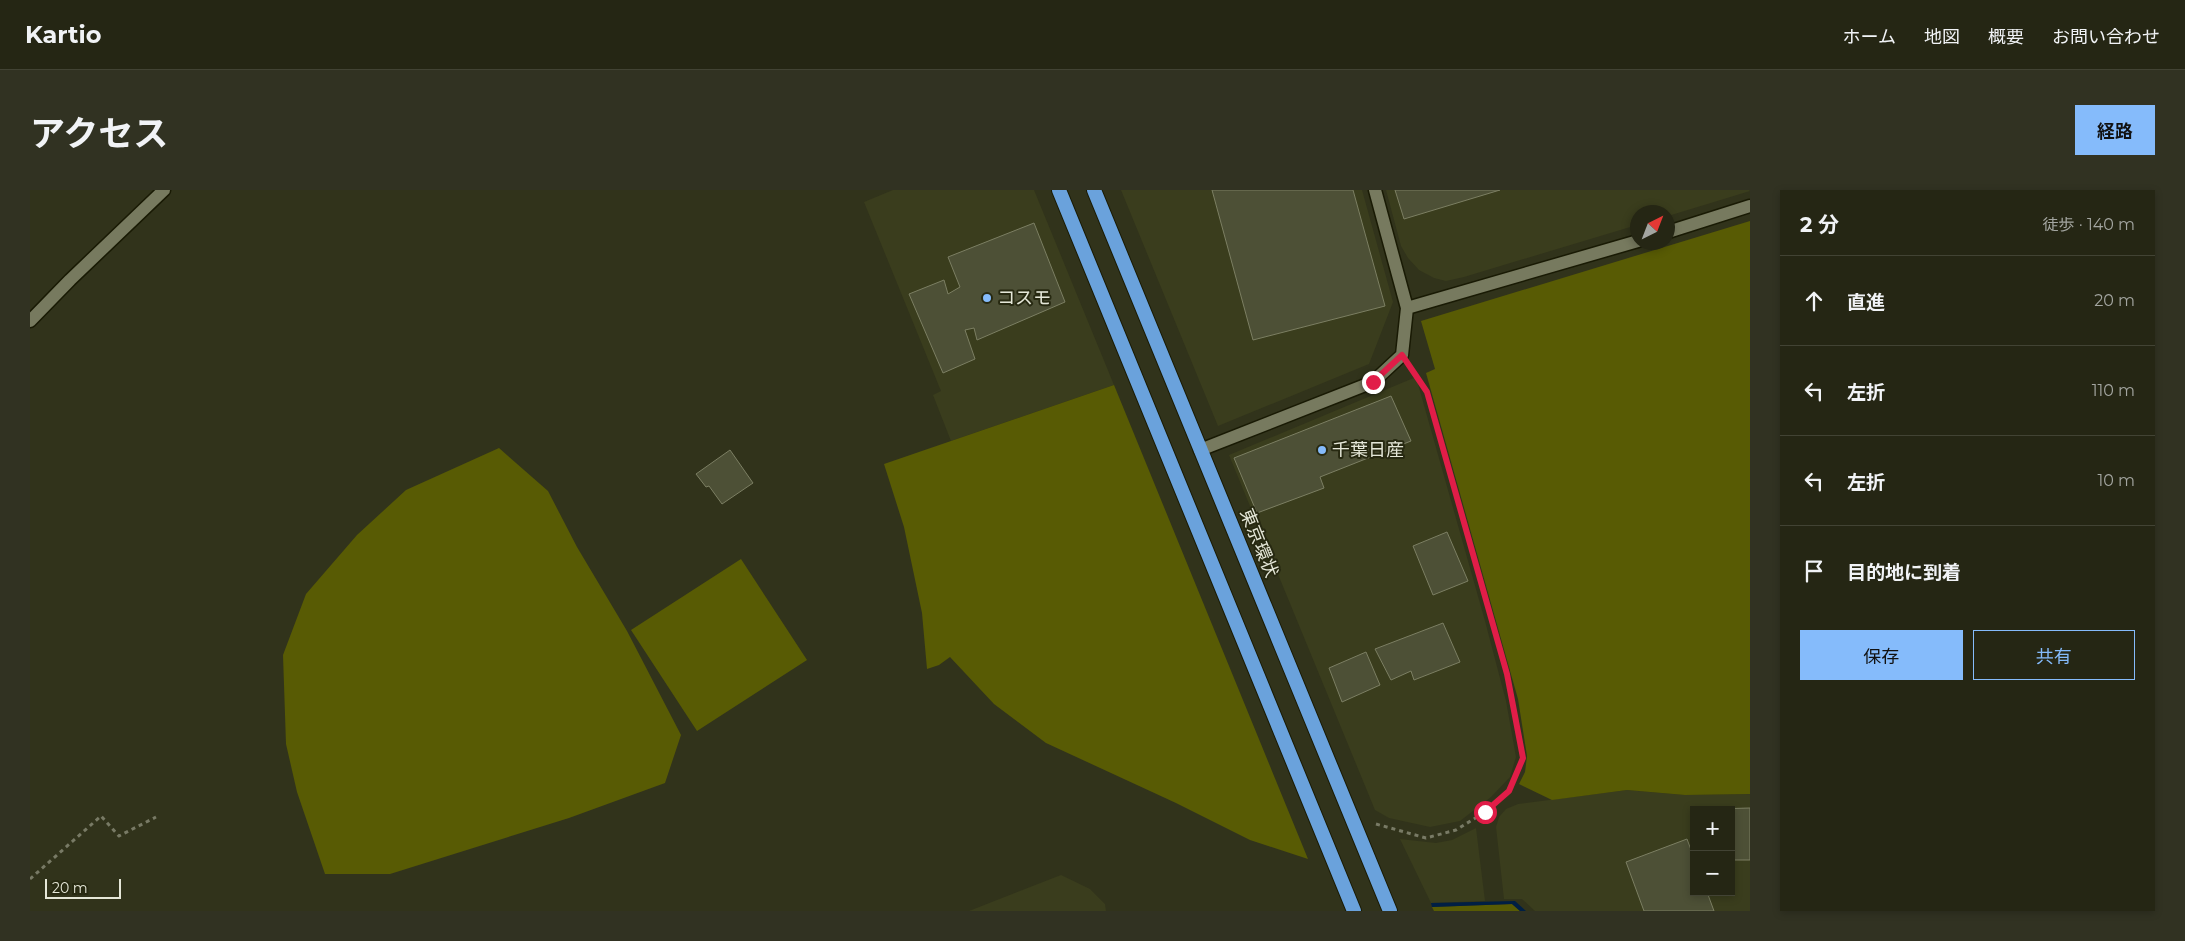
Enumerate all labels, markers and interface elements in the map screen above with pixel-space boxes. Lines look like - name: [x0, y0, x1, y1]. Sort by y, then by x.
- text: Kartio: [25, 20, 101, 49]
- text: ホーム: [1843, 26, 1896, 48]
- text: 地図: [1924, 26, 1960, 48]
- text: 概要: [1988, 26, 2024, 48]
- text: お問い合わせ: [2052, 26, 2160, 48]
- button: 経路: [2075, 105, 2155, 155]
- text: アクセス: [30, 112, 168, 155]
- north arrow: [1630, 205, 1675, 250]
- text: 2 分: [1800, 212, 1839, 237]
- text: 徒歩 · 140 m: [2042, 215, 2135, 234]
- place label: コスモ: [997, 287, 1051, 309]
- icon: ahead: [1800, 287, 1828, 315]
- text: 直進: [1847, 291, 1885, 314]
- text: 20 m: [2094, 291, 2135, 310]
- marker: コスモ: [981, 292, 993, 304]
- route end: [1362, 371, 1385, 394]
- icon: left: [1800, 377, 1828, 405]
- text: 左折: [1847, 381, 1885, 404]
- text: 110 m: [2092, 381, 2135, 400]
- place label: 千葉日産: [1332, 439, 1404, 461]
- marker: 千葉日産: [1316, 444, 1328, 456]
- icon: left: [1800, 467, 1828, 495]
- text: 左折: [1847, 471, 1885, 494]
- text: 10 m: [2097, 471, 2135, 490]
- street label: 東京環状: [1235, 506, 1283, 580]
- icon: arrive: [1800, 557, 1828, 585]
- text: 目的地に到着: [1847, 561, 1961, 584]
- button: 保存: [1800, 630, 1963, 680]
- button: 共有: [1973, 630, 2135, 680]
- route start: [1474, 801, 1497, 824]
- map controls: [1690, 806, 1735, 896]
- button: +: [1690, 806, 1735, 851]
- button: −: [1690, 851, 1735, 896]
- scale bar: [45, 876, 121, 899]
- text: 20 m: [52, 879, 88, 897]

